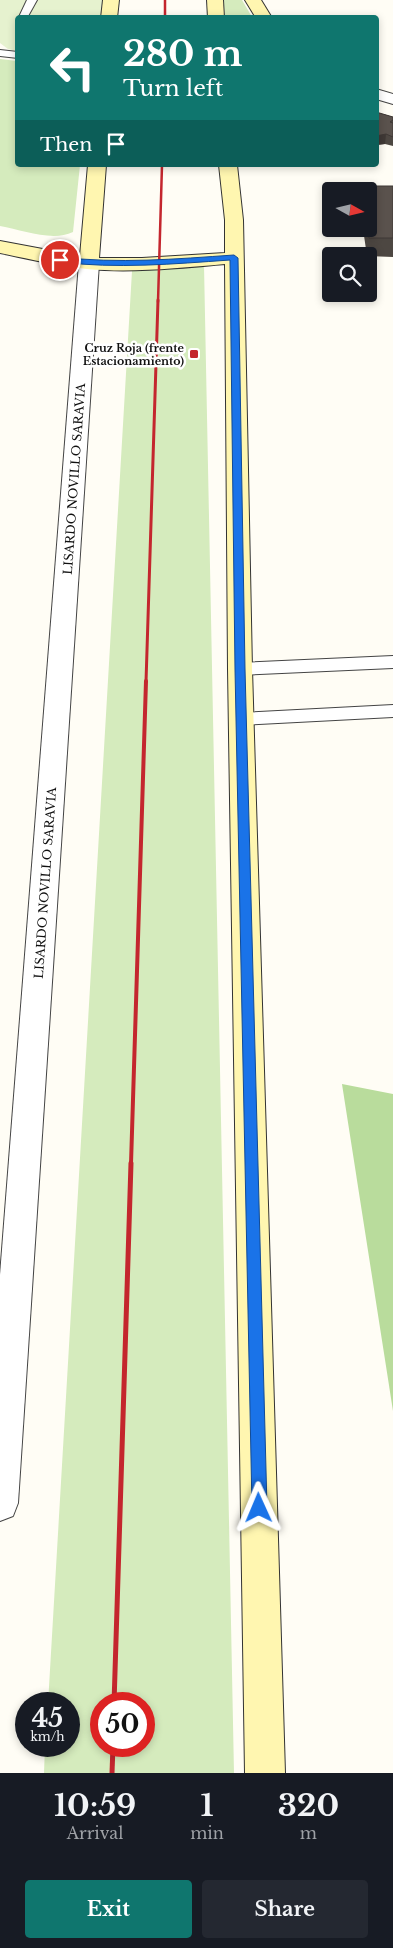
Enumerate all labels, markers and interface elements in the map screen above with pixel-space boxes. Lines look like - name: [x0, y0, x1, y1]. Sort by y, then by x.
- text: 280 m: [123, 32, 242, 75]
- icon: left: [40, 35, 105, 100]
- text: Turn left: [123, 75, 223, 102]
- icon: arrive: [102, 130, 130, 158]
- text: Then: [40, 133, 92, 156]
- north arrow: [322, 182, 378, 238]
- map controls: [322, 182, 377, 302]
- pin: [39, 239, 81, 281]
- icon: arrive: [46, 246, 74, 274]
- button: search: [322, 247, 377, 302]
- place label: Cruz Roja (frente Estacionamiento): [83, 341, 185, 368]
- marker: Cruz Roja (frente Estacionamiento): [188, 348, 200, 360]
- street label: LISARDO NOVILLO SARAVIA: [60, 382, 88, 575]
- street label: LISARDO NOVILLO SARAVIA: [31, 786, 59, 979]
- position arrow: [232, 1481, 284, 1533]
- speed limit sign: 50: [90, 1692, 155, 1757]
- text: 45: [32, 1703, 63, 1734]
- text: km/h: [30, 1729, 65, 1744]
- text: 10:59: [54, 1787, 136, 1824]
- text: 1: [200, 1787, 214, 1824]
- text: 320: [278, 1787, 339, 1824]
- text: Arrival: [67, 1823, 123, 1843]
- text: min: [190, 1823, 224, 1843]
- text: m: [300, 1823, 317, 1843]
- button: Exit: [25, 1880, 192, 1938]
- button: Share: [202, 1880, 368, 1938]

